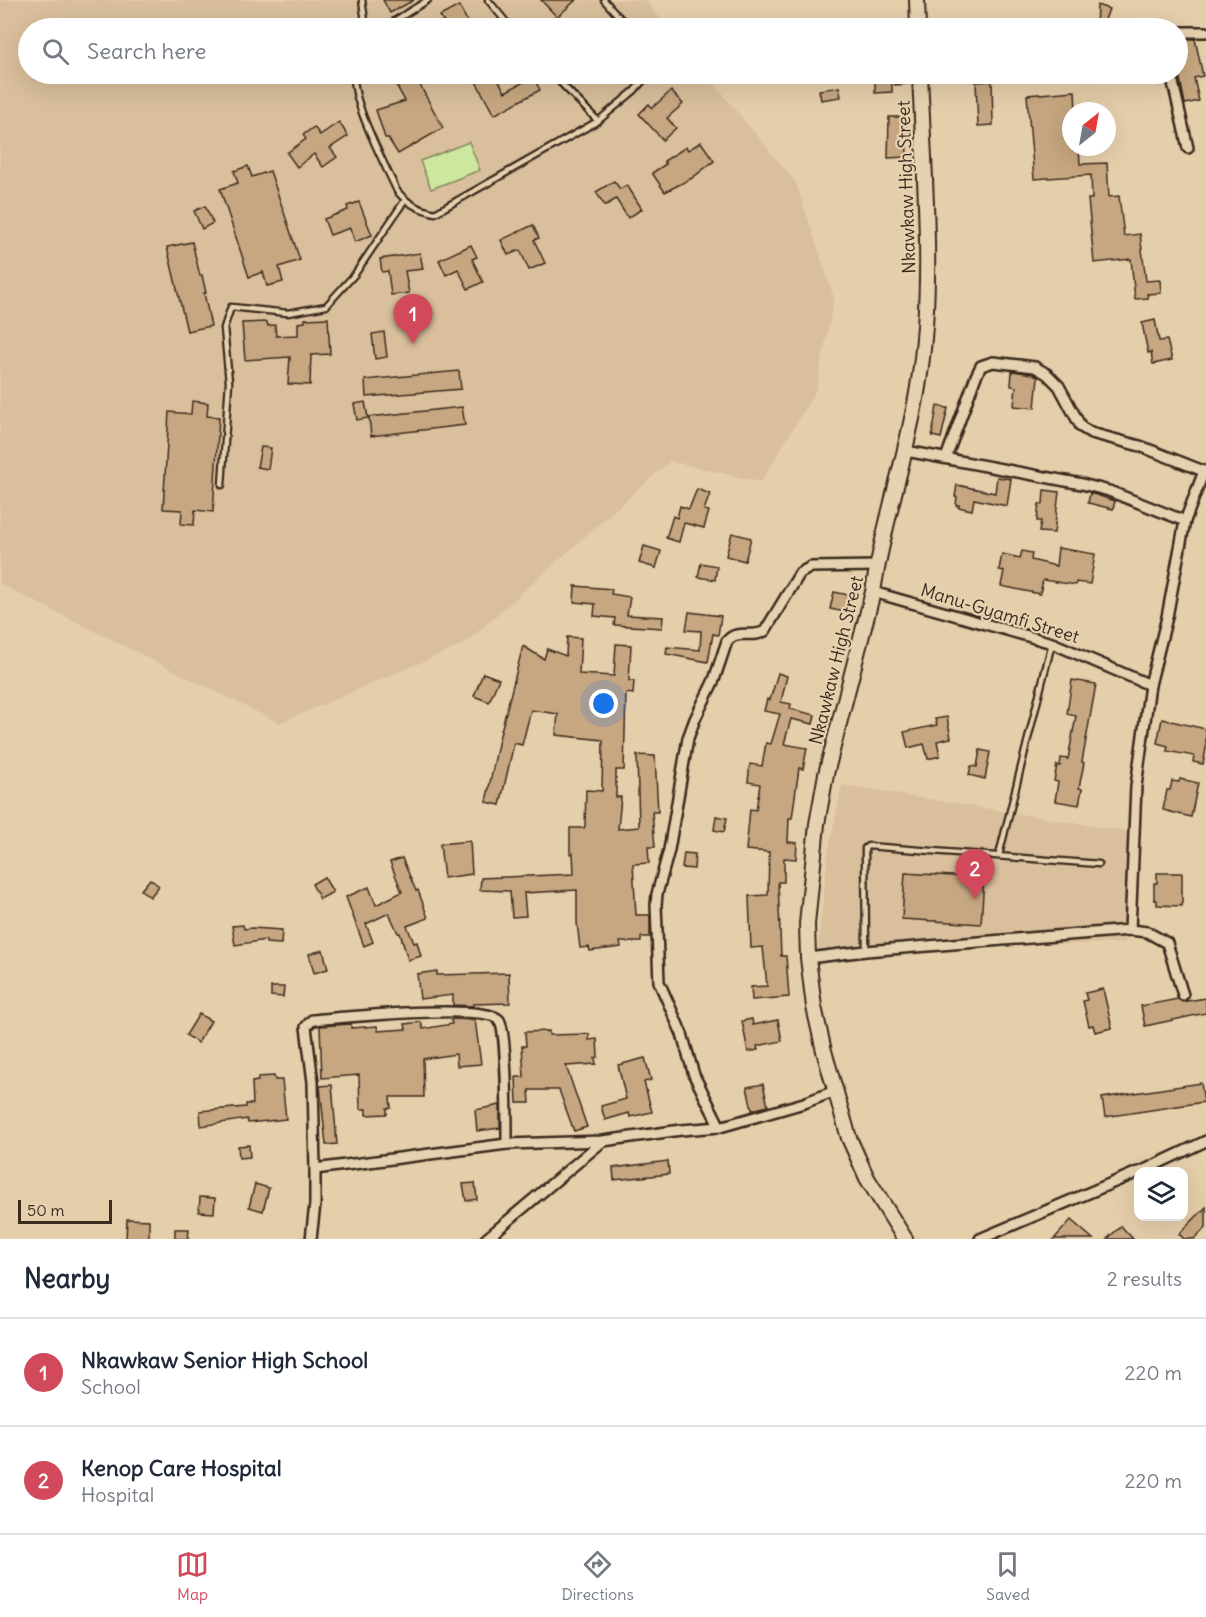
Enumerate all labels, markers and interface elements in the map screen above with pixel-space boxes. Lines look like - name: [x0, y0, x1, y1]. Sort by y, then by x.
- search box: [18, 18, 1188, 84]
- icon: search: [39, 35, 72, 68]
- text: Search here: [87, 37, 206, 65]
- street label: Nkawkaw High Street: [891, 100, 921, 274]
- north arrow: [1062, 102, 1116, 156]
- pin: 1: [394, 294, 432, 344]
- street label: Nkawkaw High Street: [804, 573, 868, 747]
- street label: Manu-Gyamfi Street: [918, 578, 1082, 648]
- your location: [589, 689, 618, 718]
- pin: 2: [956, 850, 994, 899]
- map controls: [1134, 1167, 1188, 1221]
- button: layers: [1134, 1167, 1188, 1221]
- scale bar: [18, 1197, 112, 1224]
- text: 50 m: [27, 1200, 65, 1220]
- text: Nearby: [24, 1262, 110, 1295]
- text: 2 results: [1107, 1266, 1182, 1291]
- text: Nkawkaw Senior High School: [81, 1346, 368, 1374]
- text: 1: [40, 1360, 47, 1385]
- text: 220 m: [1125, 1360, 1182, 1385]
- text: School: [81, 1374, 141, 1399]
- text: Kenop Care Hospital: [81, 1454, 282, 1482]
- text: 2: [38, 1468, 49, 1493]
- text: 220 m: [1125, 1468, 1182, 1493]
- text: Hospital: [81, 1482, 154, 1507]
- tab: Map: [176, 1548, 209, 1604]
- tab: Directions: [561, 1548, 634, 1604]
- tab: Saved: [986, 1548, 1030, 1604]

